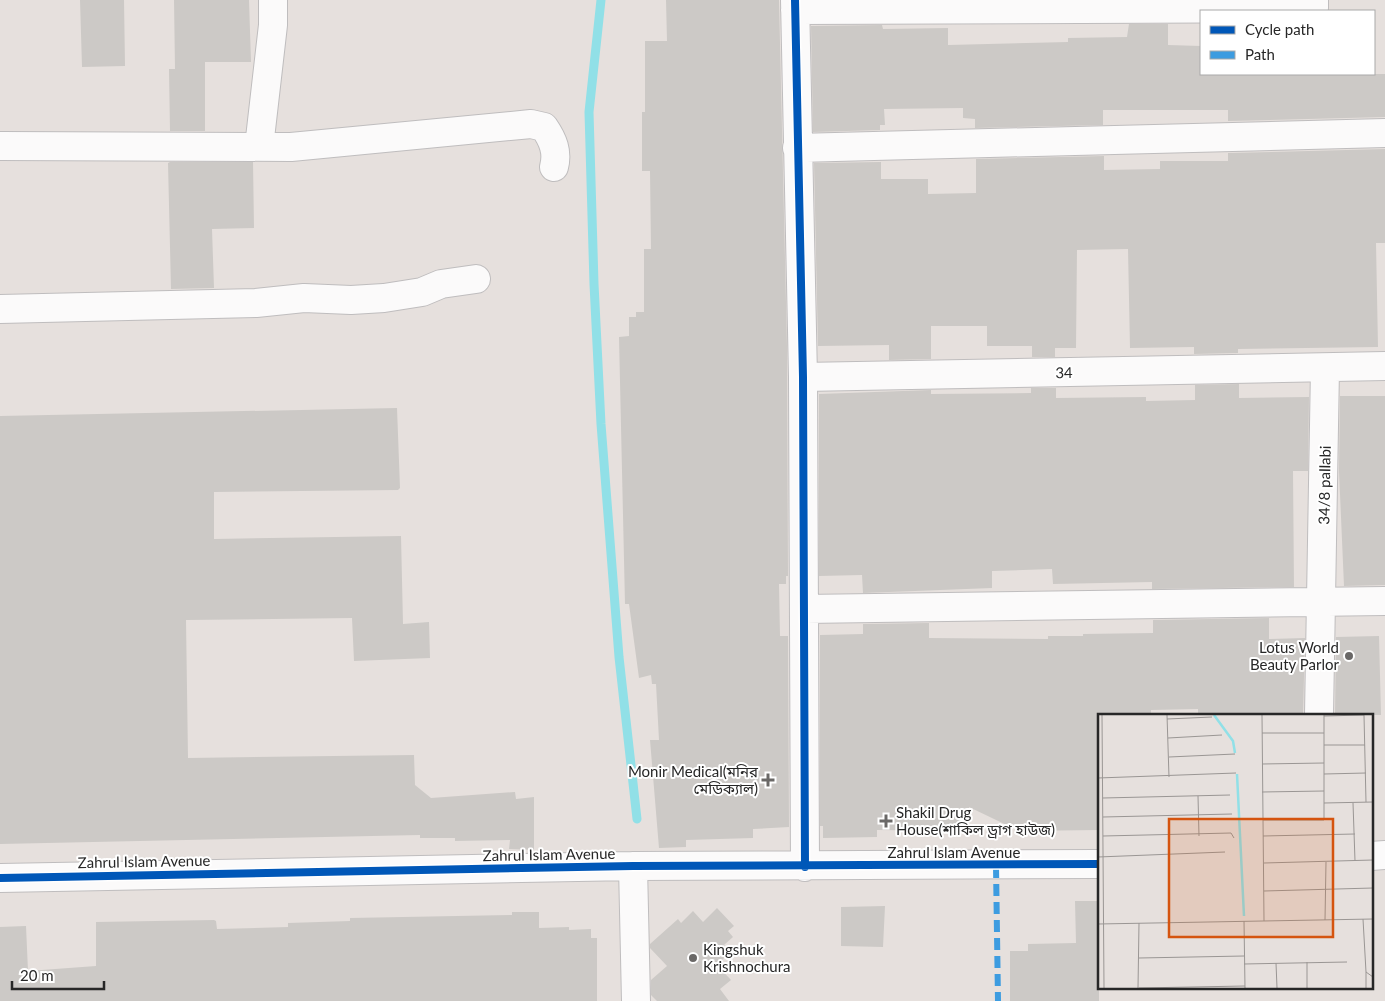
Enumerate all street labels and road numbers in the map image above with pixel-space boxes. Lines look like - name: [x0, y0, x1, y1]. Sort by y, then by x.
- street label: 34: [1055, 363, 1073, 381]
- street label: 34/8 pallabi: [1314, 445, 1334, 525]
- street label: Zahrul Islam Avenue: [888, 843, 1020, 861]
- street label: Zahrul Islam Avenue: [482, 844, 616, 864]
- street label: Zahrul Islam Avenue: [77, 851, 211, 871]

